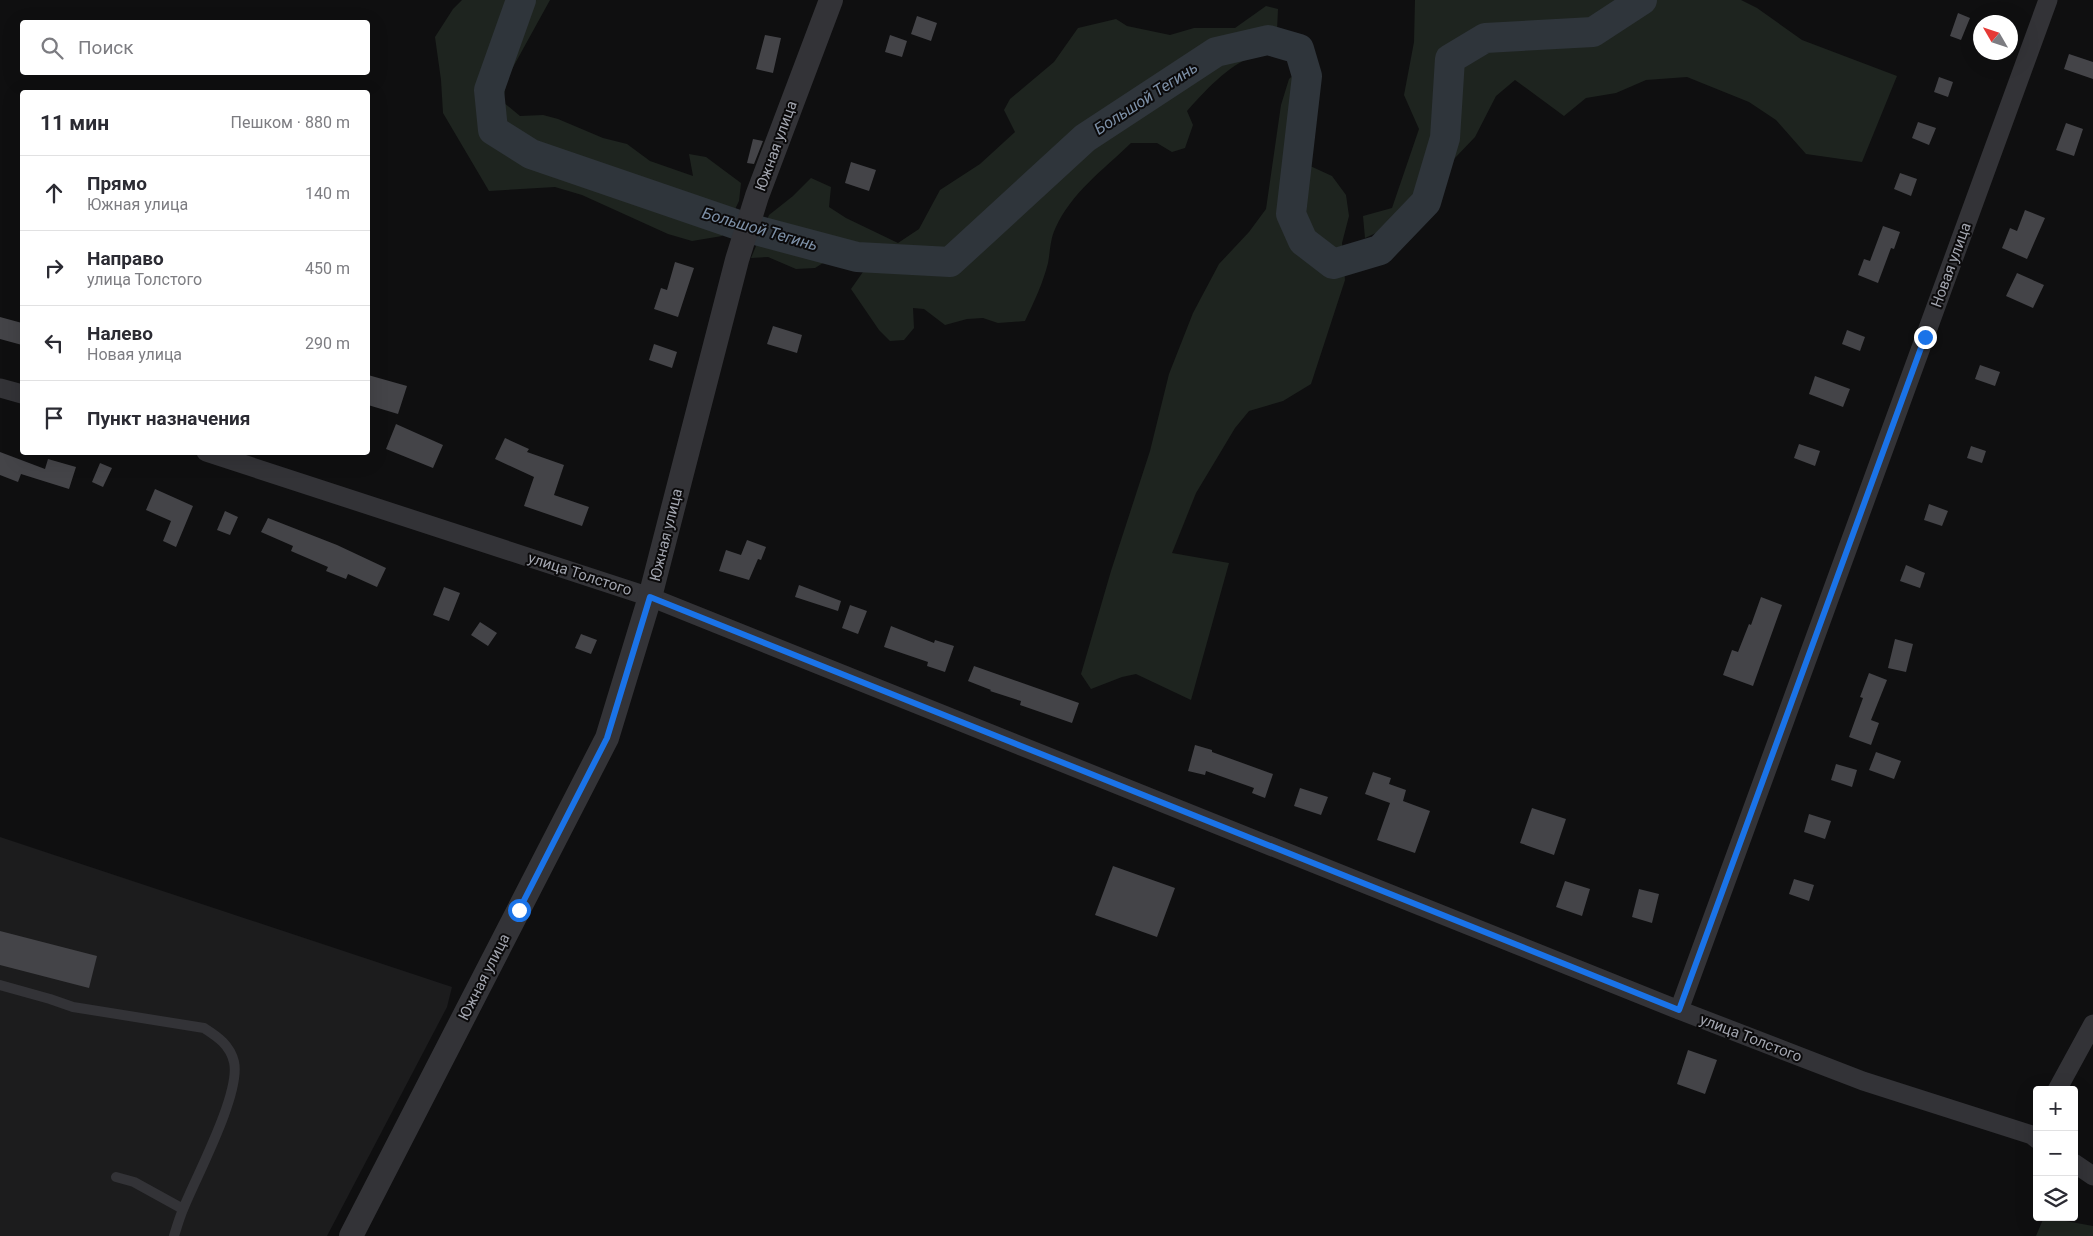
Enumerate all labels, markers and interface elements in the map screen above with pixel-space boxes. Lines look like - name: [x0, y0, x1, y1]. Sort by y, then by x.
- north arrow: [1973, 15, 2018, 60]
- search box: [20, 20, 370, 75]
- icon: search: [38, 34, 66, 62]
- text: Поиск: [78, 36, 134, 59]
- water label: Большой Тегинь: [1091, 57, 1201, 139]
- street label: Южная улица: [751, 98, 801, 194]
- text: 11 мин: [40, 111, 109, 135]
- text: Пешком · 880 m: [231, 113, 350, 132]
- text: Прямо: [87, 172, 147, 195]
- icon: ahead: [40, 179, 68, 207]
- text: 140 m: [305, 184, 350, 203]
- text: Южная улица: [87, 195, 188, 214]
- water label: Большой Тегинь: [700, 203, 820, 255]
- street label: Новая улица: [1927, 220, 1975, 310]
- text: Направо: [87, 247, 164, 270]
- icon: right: [40, 254, 68, 282]
- text: 450 m: [305, 259, 350, 278]
- text: улица Толстого: [87, 270, 202, 289]
- text: Налево: [87, 322, 153, 345]
- route end: [1914, 326, 1937, 349]
- icon: left: [40, 329, 68, 357]
- text: 290 m: [305, 334, 350, 353]
- text: Новая улица: [87, 345, 182, 364]
- icon: arrive: [40, 404, 68, 432]
- text: Пункт назначения: [87, 407, 250, 430]
- street label: Южная улица: [646, 487, 686, 583]
- street label: улица Толстого: [526, 549, 634, 599]
- route start: [508, 899, 531, 922]
- street label: Южная улица: [454, 931, 514, 1023]
- street label: улица Толстого: [1697, 1010, 1805, 1066]
- map controls: [2033, 1086, 2078, 1221]
- button: +: [2033, 1086, 2078, 1131]
- button: −: [2033, 1131, 2078, 1176]
- button: layers: [2033, 1176, 2078, 1221]

